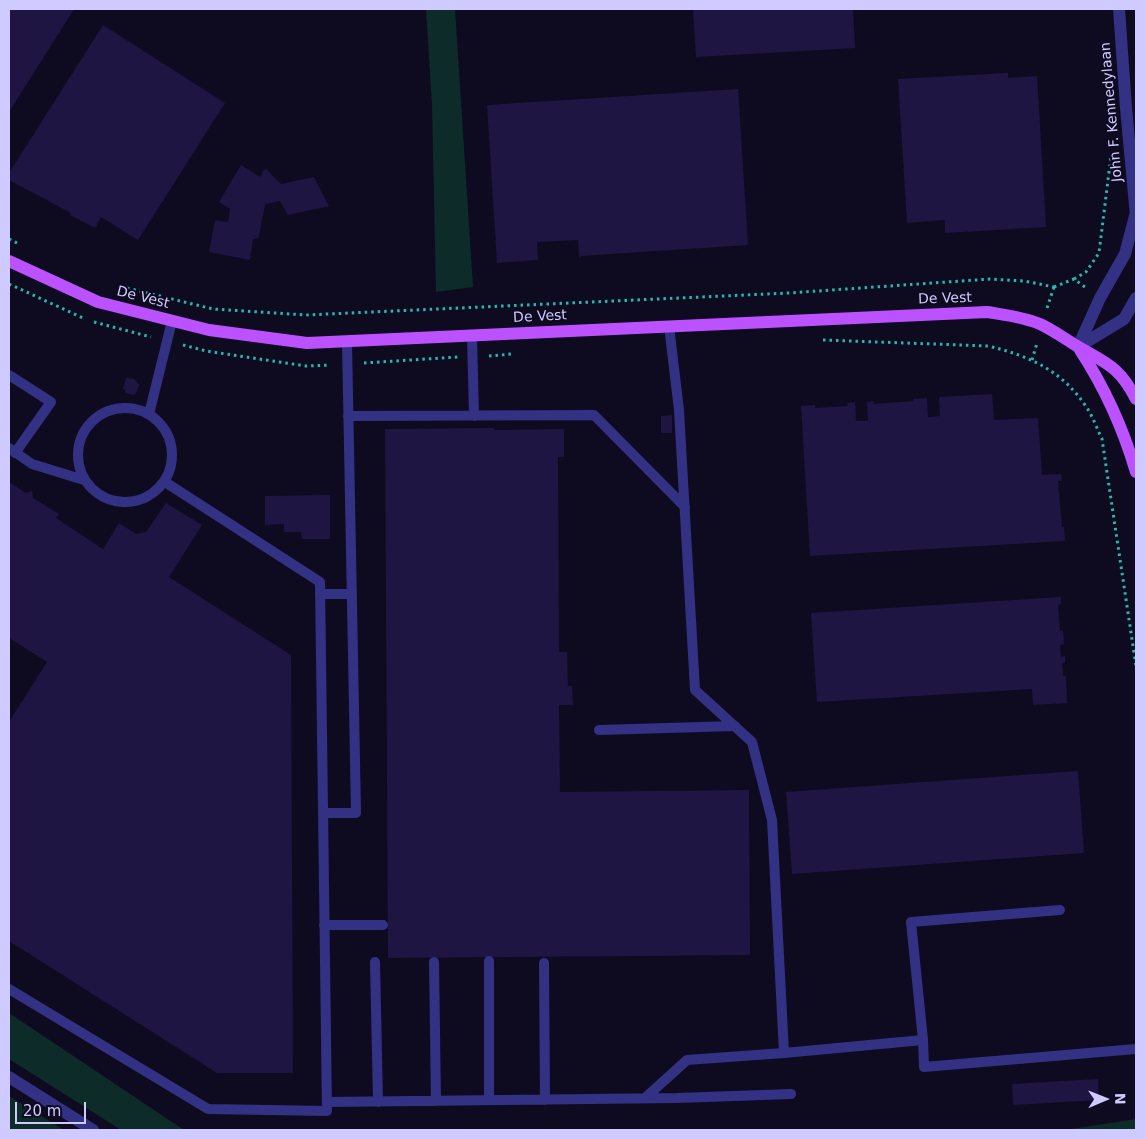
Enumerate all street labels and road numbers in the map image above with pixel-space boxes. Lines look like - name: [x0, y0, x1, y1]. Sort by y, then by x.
- street label: John F. Kennedylaan: [1098, 41, 1126, 183]
- street label: De Vest: [115, 283, 171, 313]
- street label: De Vest: [918, 290, 972, 308]
- street label: De Vest: [513, 307, 567, 327]

